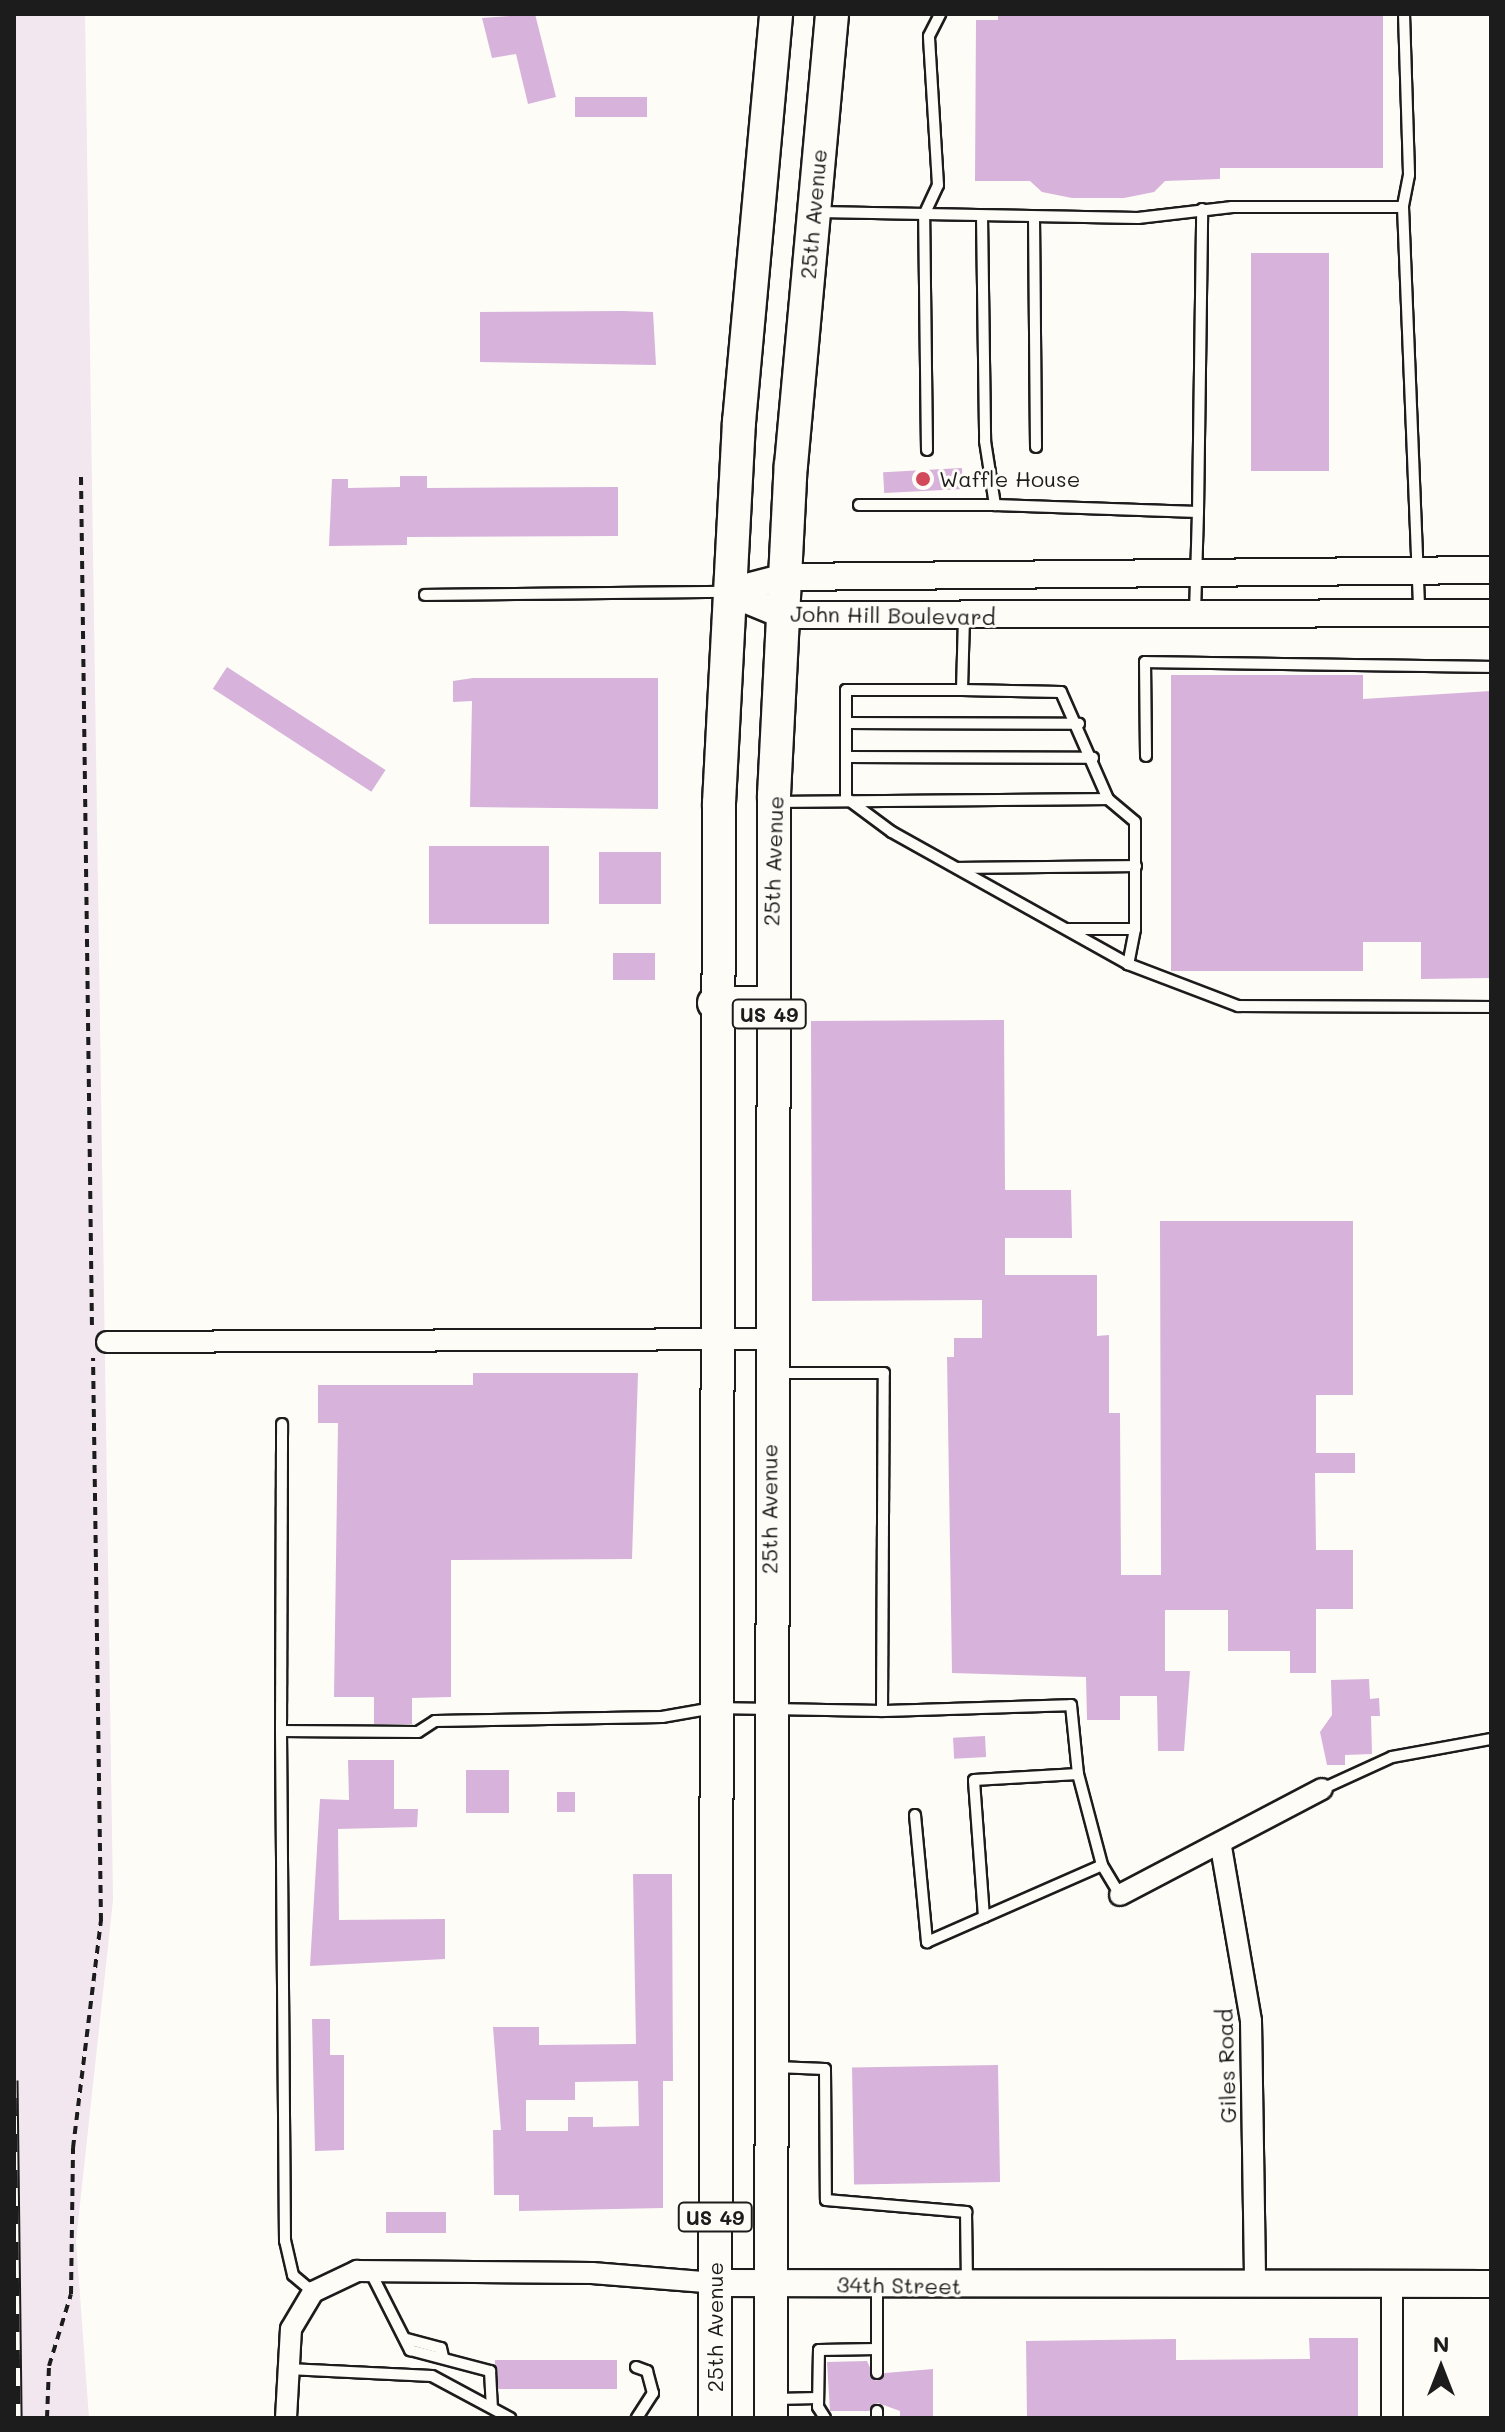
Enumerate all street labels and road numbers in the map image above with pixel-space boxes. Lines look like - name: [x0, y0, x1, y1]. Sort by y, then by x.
- street label: 25th Avenue: [794, 148, 832, 280]
- street label: John Hill Boulevard: [790, 600, 996, 630]
- street label: 25th Avenue: [758, 795, 788, 927]
- road number: US 49: [731, 998, 807, 1030]
- street label: 25th Avenue: [756, 1444, 782, 1574]
- street label: Giles Road: [1211, 2008, 1241, 2124]
- road number: US 49: [677, 2201, 753, 2233]
- street label: 25th Avenue: [702, 2262, 728, 2392]
- street label: 34th Street: [836, 2271, 962, 2299]

